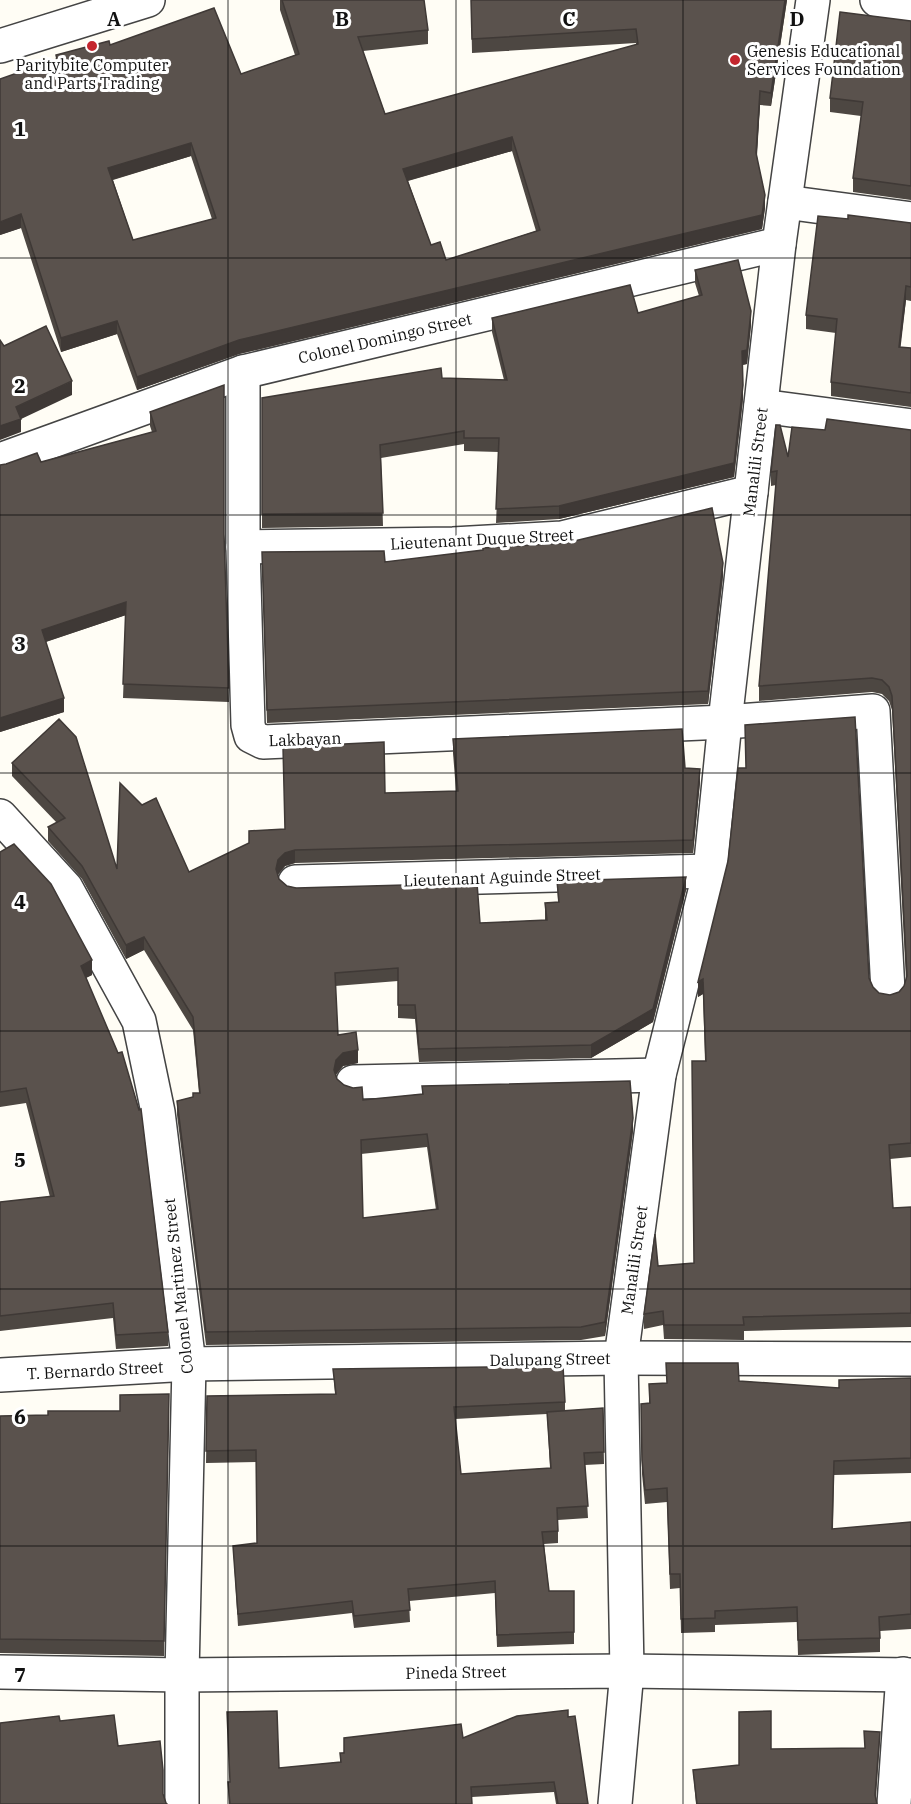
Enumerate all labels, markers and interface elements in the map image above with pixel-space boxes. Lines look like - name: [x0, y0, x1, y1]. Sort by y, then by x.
- text: A: [107, 5, 121, 32]
- text: B: [335, 5, 349, 32]
- text: C: [562, 5, 576, 32]
- text: D: [789, 5, 805, 32]
- marker: Paritybite Computer and Parts Trading: [85, 39, 99, 53]
- place label: Genesis Educational Services Foundation: [747, 41, 901, 79]
- marker: Genesis Educational Services Foundation: [728, 53, 742, 67]
- place label: Paritybite Computer and Parts Trading: [16, 55, 168, 93]
- text: 1: [14, 115, 26, 142]
- street label: Colonel Domingo Street: [296, 308, 474, 368]
- text: 2: [14, 372, 26, 399]
- street label: Manalili Street: [738, 406, 772, 518]
- street label: Lieutenant Duque Street: [390, 524, 575, 554]
- text: 3: [14, 630, 26, 657]
- street label: Lakbayan: [268, 728, 342, 750]
- street label: Lieutenant Aguinde Street: [403, 864, 601, 890]
- text: 4: [14, 888, 26, 915]
- text: 5: [14, 1146, 26, 1173]
- street label: Colonel Martinez Street: [159, 1197, 197, 1375]
- street label: Manalili Street: [616, 1204, 652, 1316]
- street label: Dalupang Street: [489, 1348, 611, 1370]
- street label: T. Bernardo Street: [26, 1356, 164, 1384]
- text: 6: [14, 1403, 26, 1430]
- text: 7: [14, 1661, 26, 1688]
- street label: Pineda Street: [405, 1661, 507, 1683]

